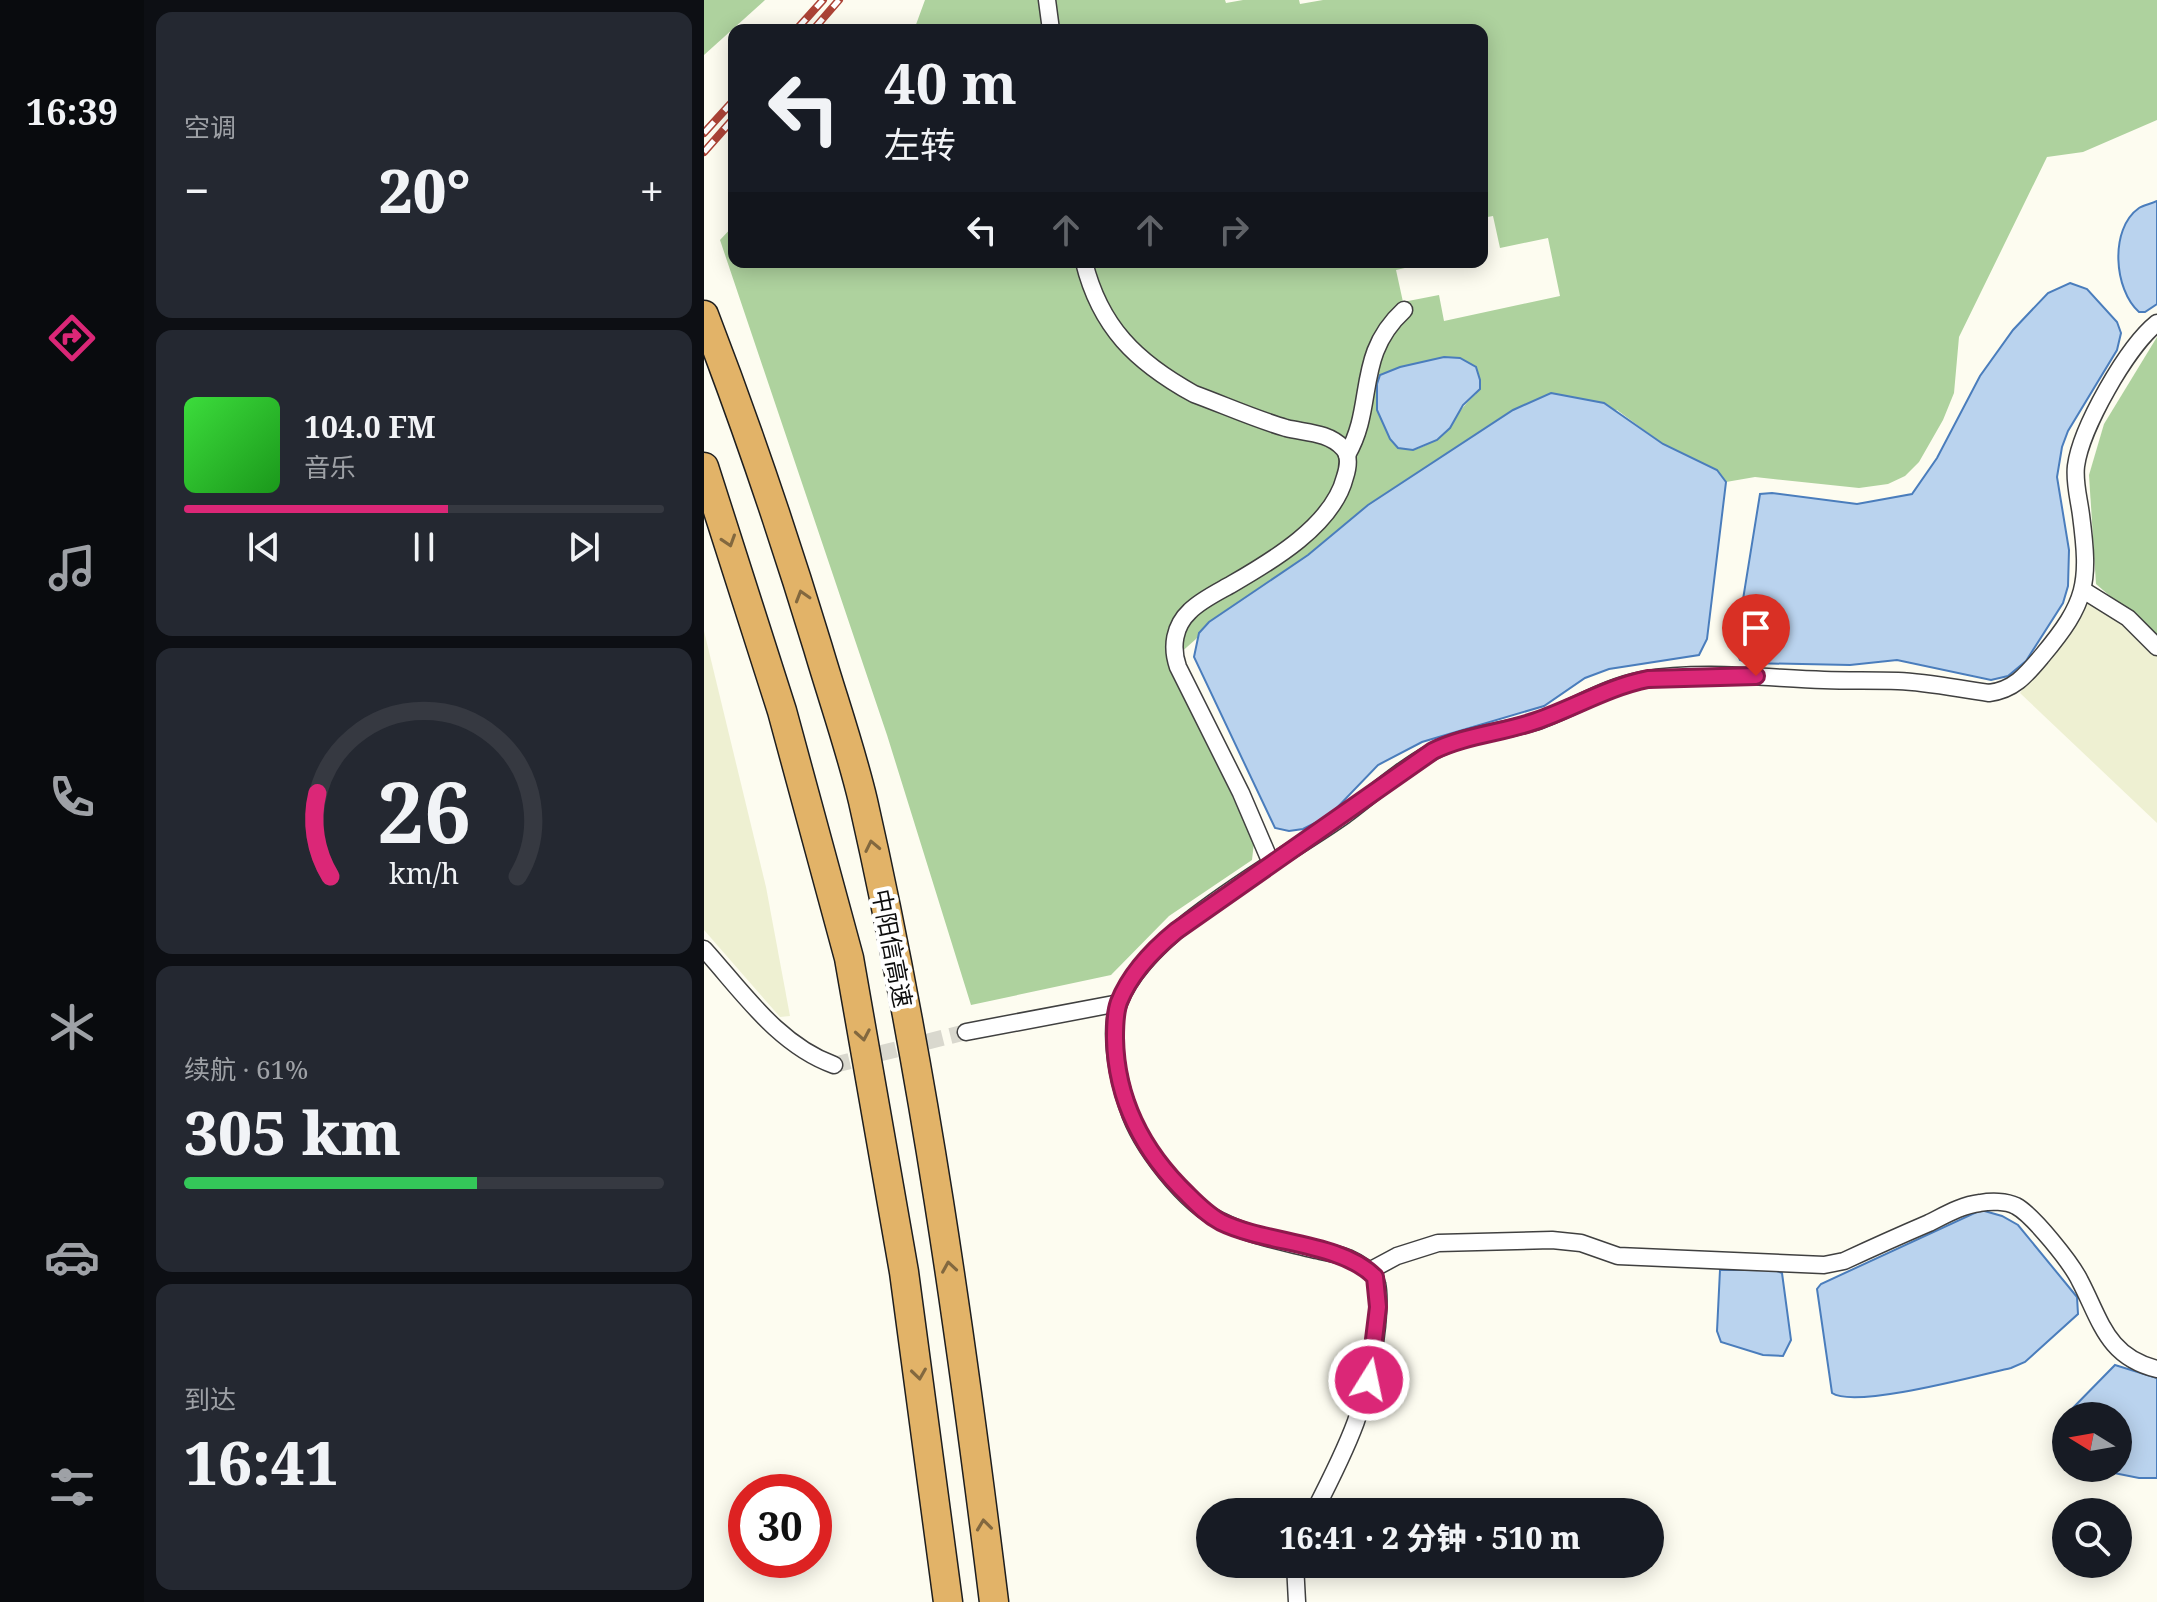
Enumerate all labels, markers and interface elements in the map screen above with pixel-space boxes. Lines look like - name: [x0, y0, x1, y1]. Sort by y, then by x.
- text: 40 m: [884, 44, 1017, 120]
- icon: left: [752, 56, 856, 160]
- text: 16:39: [26, 87, 118, 136]
- text: 空调: [184, 109, 236, 145]
- text: 左转: [884, 120, 956, 169]
- text: 20°: [378, 149, 470, 231]
- text: −: [184, 160, 209, 220]
- text: +: [639, 160, 664, 220]
- icon: left: [960, 208, 1004, 252]
- icon: ahead: [1044, 208, 1088, 252]
- icon: ahead: [1128, 208, 1172, 252]
- icon: right: [1212, 208, 1256, 252]
- icon: directions: [44, 310, 100, 366]
- text: 104.0 FM: [304, 406, 436, 447]
- text: 音乐: [304, 449, 356, 485]
- icon: previous: [242, 525, 286, 569]
- icon: pause: [402, 525, 446, 569]
- icon: next: [562, 525, 606, 569]
- one-way arrow: [720, 534, 736, 548]
- icon: music: [44, 540, 100, 596]
- one-way arrow: [795, 590, 811, 603]
- pin: [1722, 594, 1790, 676]
- icon: arrive: [1734, 606, 1778, 650]
- text: 26: [377, 754, 471, 867]
- icon: phone: [44, 769, 100, 825]
- one-way arrow: [864, 840, 881, 854]
- text: km/h: [389, 853, 459, 892]
- street label: 中阳信高速: [865, 886, 921, 1010]
- icon: climate: [44, 999, 100, 1055]
- one-way arrow: [854, 1028, 871, 1042]
- text: 续航 · 61%: [184, 1051, 308, 1087]
- text: 305 km: [184, 1091, 401, 1173]
- icon: car: [44, 1229, 100, 1285]
- one-way arrow: [941, 1260, 958, 1274]
- position arrow: [1327, 1338, 1411, 1422]
- one-way arrow: [910, 1368, 927, 1381]
- text: 到达: [184, 1381, 236, 1417]
- north arrow: [2052, 1402, 2132, 1482]
- map controls: [2052, 1402, 2132, 1578]
- text: 16:41: [184, 1421, 339, 1503]
- icon: filters: [44, 1459, 100, 1515]
- speed limit sign: 30: [728, 1474, 832, 1578]
- button: search: [2052, 1498, 2132, 1578]
- text: 16:41 · 2 分钟 · 510 m: [1279, 1517, 1581, 1558]
- one-way arrow: [976, 1518, 993, 1531]

